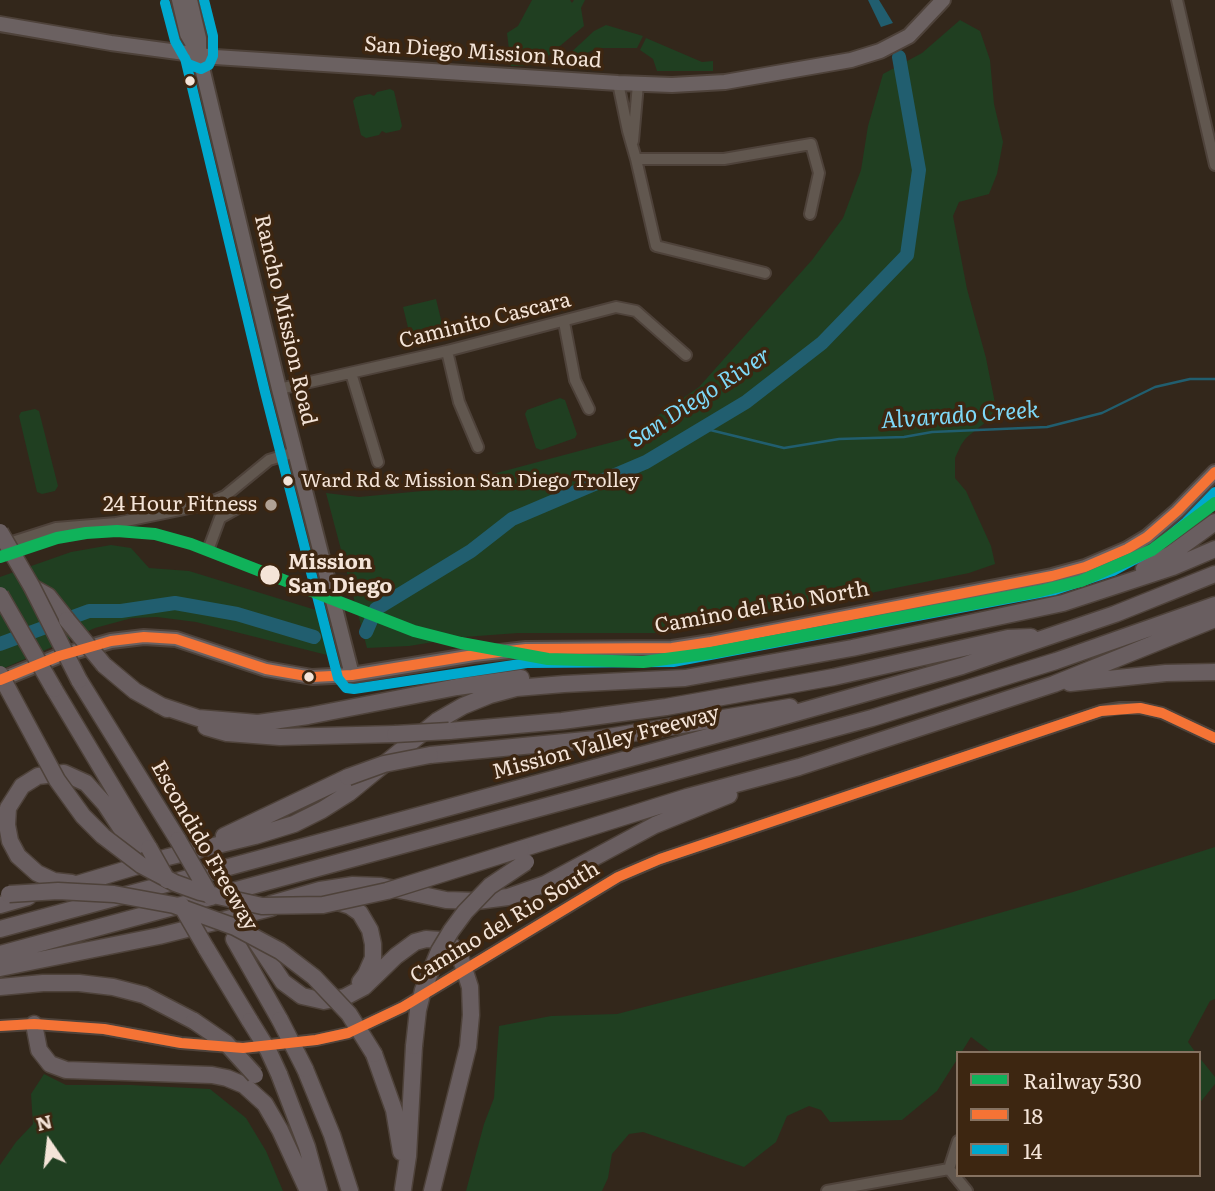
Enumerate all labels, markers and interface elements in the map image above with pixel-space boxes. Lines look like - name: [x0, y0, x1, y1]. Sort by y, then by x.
- street label: San Diego Mission Road: [363, 32, 603, 74]
- unlabelled marker: [183, 74, 197, 88]
- street label: Rancho Mission Road: [248, 212, 322, 428]
- street label: Caminito Cascara: [397, 287, 573, 355]
- water label: San Diego River: [624, 342, 776, 454]
- water label: Alvarado Creek: [880, 397, 1040, 435]
- place label: Ward Rd & Mission San Diego Trolley: [301, 470, 639, 492]
- marker: Ward Rd & Mission San Diego Trolley: [281, 474, 295, 488]
- place label: 24 Hour Fitness: [103, 492, 257, 518]
- marker: 24 Hour Fitness: [263, 497, 279, 513]
- place label: Mission San Diego: [288, 550, 392, 600]
- marker: Mission San Diego: [258, 563, 282, 587]
- street label: Camino del Rio North: [653, 577, 871, 639]
- unlabelled marker: [302, 670, 316, 684]
- street label: Mission Valley Freeway: [490, 701, 722, 785]
- street label: Escondido Freeway: [145, 757, 263, 935]
- street label: Camino del Rio South: [406, 857, 604, 989]
- legend: [956, 1051, 1201, 1177]
- text: Railway 530: [1023, 1064, 1141, 1095]
- text: 18: [1023, 1099, 1043, 1130]
- text: N: [33, 1106, 55, 1137]
- north arrow: [14, 1107, 84, 1177]
- text: 14: [1023, 1134, 1042, 1165]

